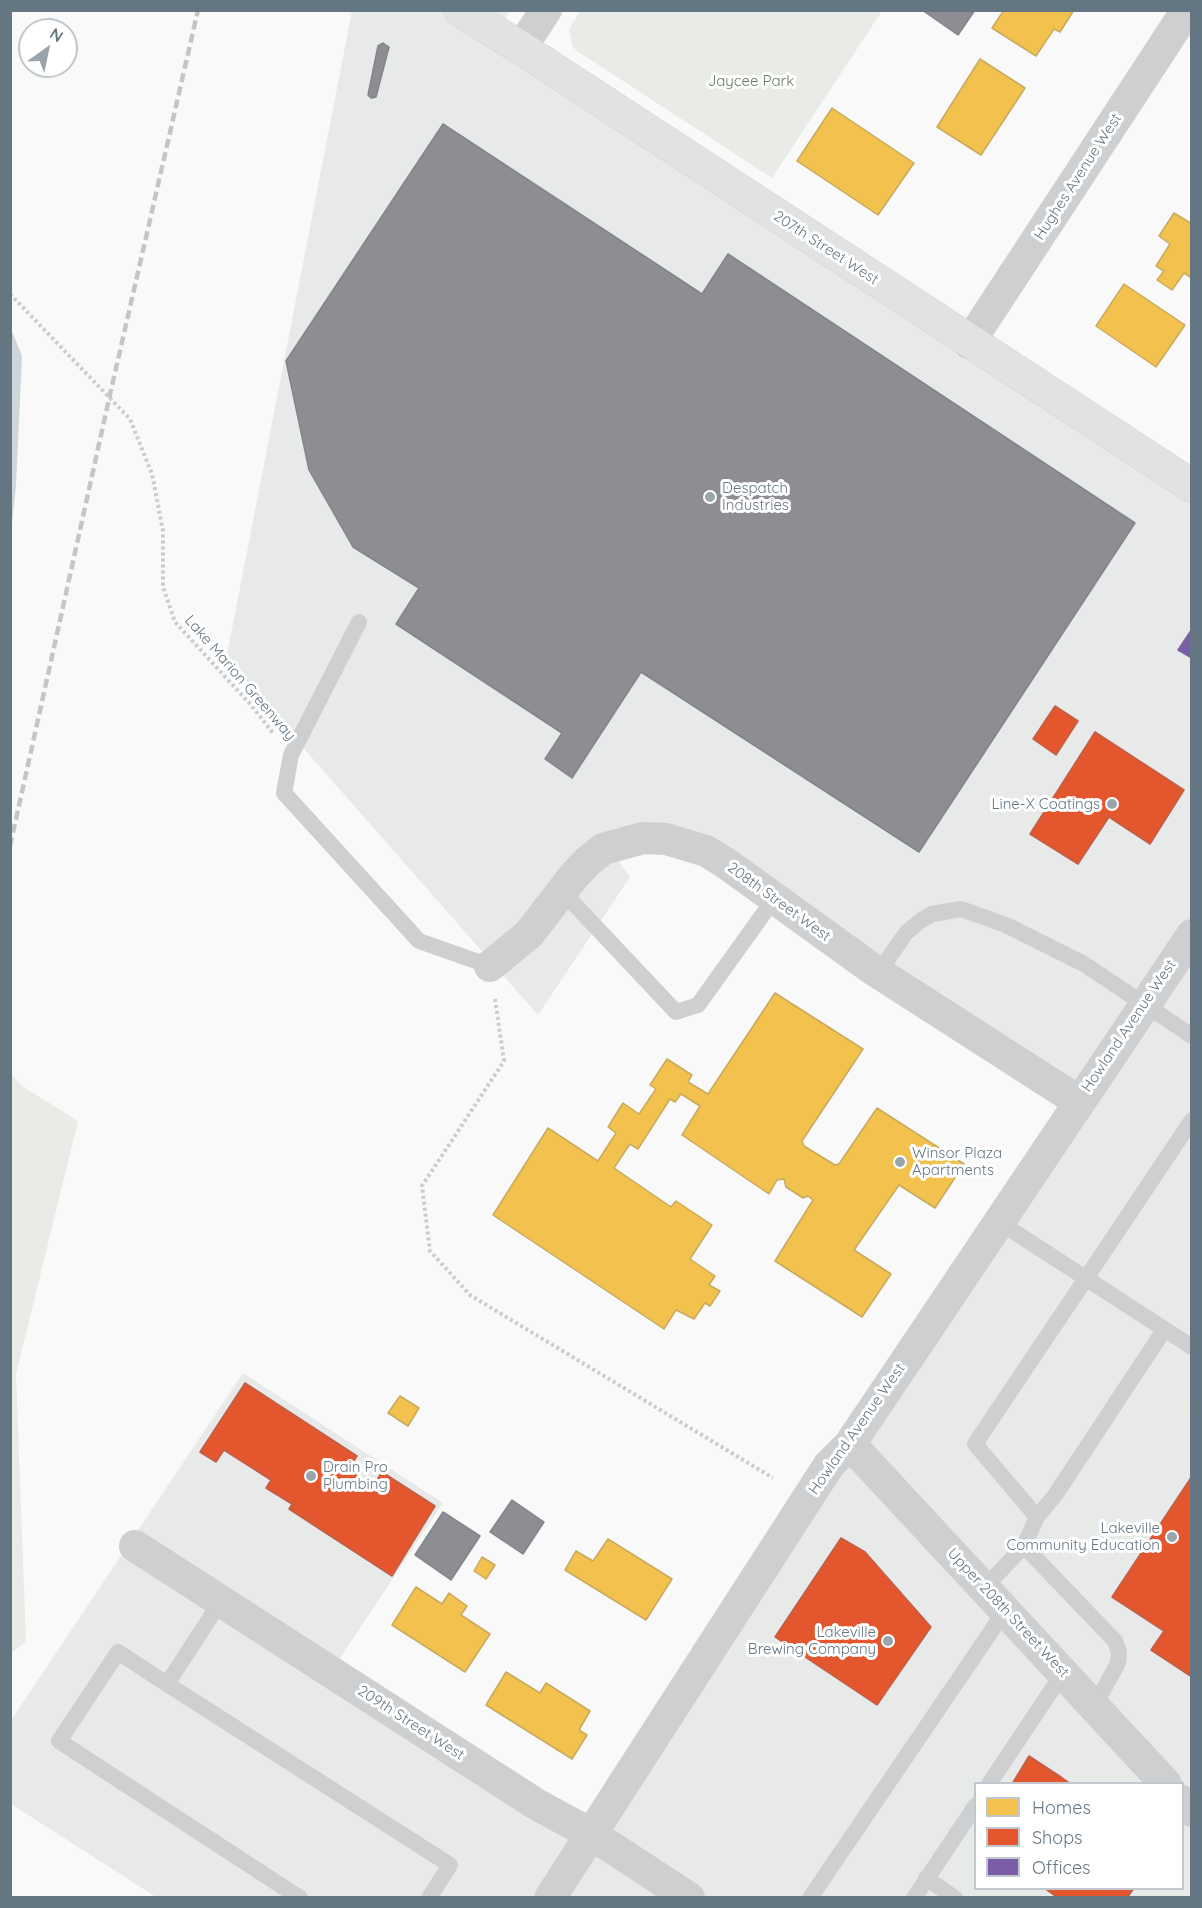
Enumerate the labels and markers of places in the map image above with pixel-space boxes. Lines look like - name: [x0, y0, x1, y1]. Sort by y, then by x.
- place label: Despatch Industries: [722, 479, 789, 514]
- marker: Despatch Industries: [703, 490, 717, 504]
- place label: Line-X Coatings: [991, 795, 1100, 813]
- marker: Line-X Coatings: [1105, 797, 1119, 811]
- place label: Winsor Plaza Apartments: [912, 1144, 1002, 1179]
- marker: Winsor Plaza Apartments: [893, 1155, 907, 1169]
- place label: Drain Pro Plumbing: [323, 1458, 388, 1493]
- marker: Drain Pro Plumbing: [304, 1469, 318, 1483]
- place label: Lakeville Community Education: [1006, 1519, 1160, 1554]
- marker: Lakeville Community Education: [1165, 1530, 1179, 1544]
- place label: Lakeville Brewing Company: [748, 1623, 876, 1658]
- marker: Lakeville Brewing Company: [881, 1634, 895, 1648]

